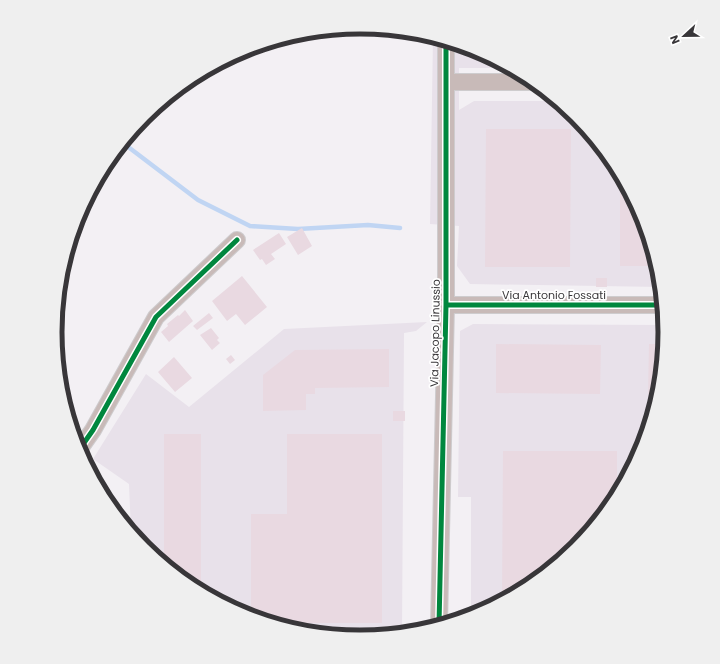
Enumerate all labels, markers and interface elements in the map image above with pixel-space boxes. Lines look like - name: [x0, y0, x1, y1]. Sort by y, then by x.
- north arrow: [664, 16, 704, 56]
- text: N: [666, 33, 684, 47]
- street label: Via Jacopo Linussio: [426, 279, 444, 387]
- street label: Via Antonio Fossati: [502, 287, 606, 303]

